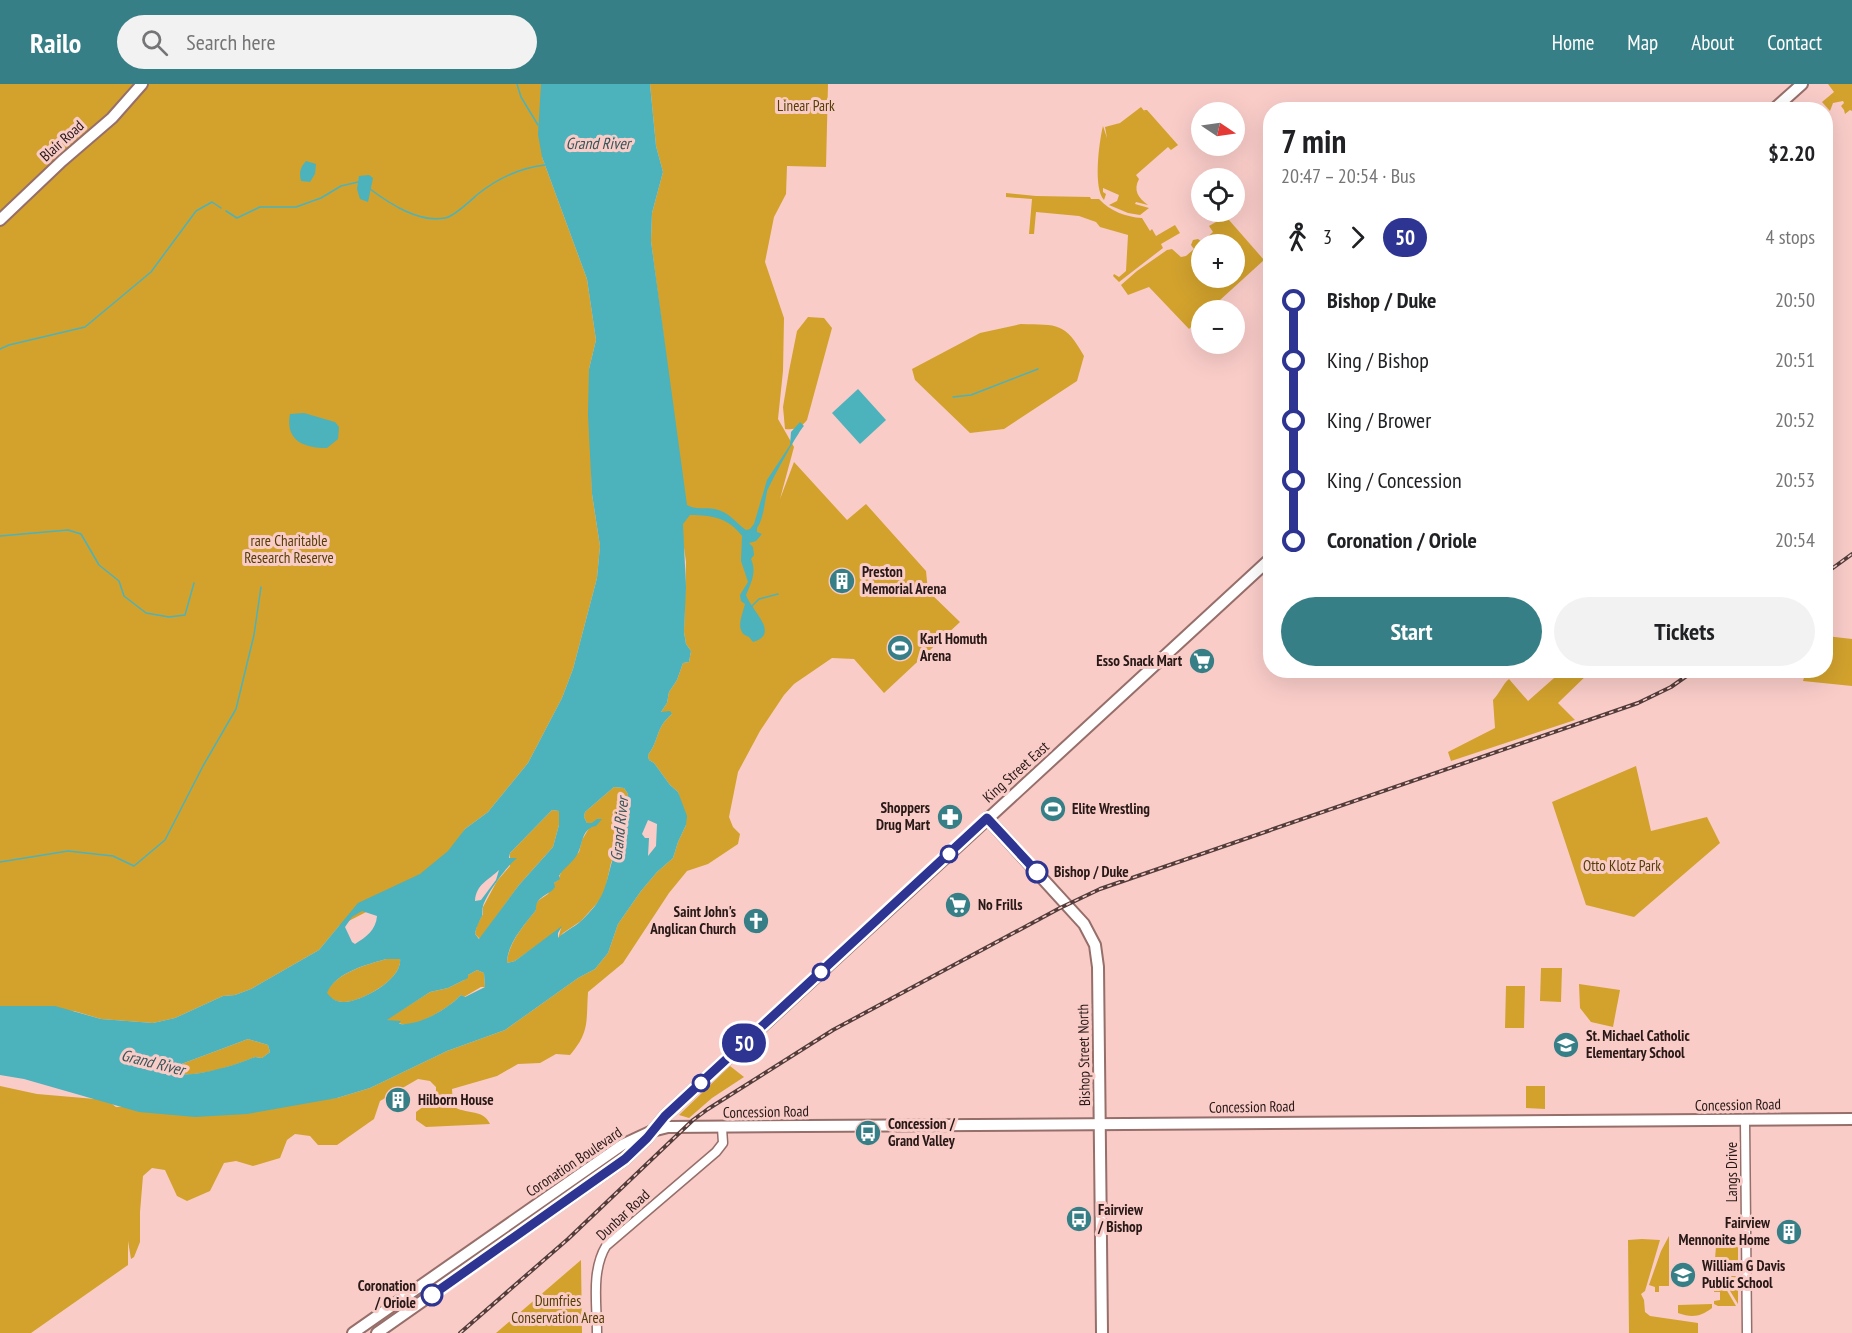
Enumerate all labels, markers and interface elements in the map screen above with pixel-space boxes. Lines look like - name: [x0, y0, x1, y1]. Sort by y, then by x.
- search box: [117, 15, 537, 69]
- text: Railo: [30, 24, 81, 61]
- icon: search: [138, 26, 171, 59]
- text: Search here: [186, 28, 276, 56]
- text: Home: [1552, 29, 1594, 56]
- text: Map: [1627, 29, 1658, 56]
- text: About: [1691, 29, 1734, 56]
- text: Contact: [1767, 29, 1822, 56]
- park label: Linear Park: [777, 96, 835, 115]
- north arrow: [1191, 102, 1245, 156]
- map controls: [1191, 102, 1245, 354]
- street label: Blair Road: [36, 116, 88, 165]
- text: 7 min: [1281, 119, 1346, 162]
- water label: Grand River: [566, 133, 633, 153]
- text: $2.20: [1768, 139, 1815, 167]
- text: 20:47 – 20:54 · Bus: [1281, 163, 1416, 189]
- button: locate: [1191, 168, 1245, 222]
- icon: walk: [1281, 221, 1314, 254]
- icon: forward: [1341, 221, 1374, 254]
- text: 3: [1323, 224, 1332, 250]
- text: 50: [1395, 224, 1415, 251]
- text: 4 stops: [1766, 224, 1815, 250]
- button: +: [1191, 234, 1245, 288]
- text: Bishop / Duke: [1327, 286, 1436, 314]
- text: 20:50: [1775, 287, 1815, 313]
- button: −: [1191, 300, 1245, 354]
- text: King / Bishop: [1327, 346, 1429, 374]
- text: 20:51: [1775, 347, 1815, 373]
- text: King / Brower: [1327, 406, 1431, 434]
- text: 20:52: [1775, 407, 1815, 433]
- text: King / Concession: [1327, 466, 1462, 494]
- text: 20:53: [1775, 467, 1815, 493]
- text: Coronation / Oriole: [1327, 526, 1477, 554]
- text: 20:54: [1775, 527, 1815, 553]
- park label: rare Charitable Research Reserve: [244, 531, 334, 567]
- place label: Preston Memorial Arena: [862, 562, 946, 598]
- building icon: Preston Memorial Arena: [827, 566, 857, 596]
- button: Start: [1281, 597, 1542, 666]
- button: Tickets: [1554, 597, 1815, 666]
- place label: Karl Homuth Arena: [919, 629, 988, 665]
- sports icon: Karl Homuth Arena: [885, 633, 915, 663]
- supermarket icon: Esso Snack Mart: [1187, 646, 1217, 676]
- place label: Esso Snack Mart: [1096, 651, 1183, 670]
- street label: King Street East: [979, 737, 1053, 806]
- water label: Grand River: [606, 793, 633, 862]
- sports icon: Elite Wrestling: [1038, 794, 1068, 824]
- place label: Shoppers Drug Mart: [876, 798, 931, 834]
- place label: Elite Wrestling: [1072, 799, 1150, 818]
- pharmacy icon: Shoppers Drug Mart: [935, 802, 965, 832]
- unlabelled marker: [940, 845, 958, 863]
- park label: Otto Klotz Park: [1583, 856, 1661, 875]
- marker: Bishop / Duke: [1026, 861, 1048, 883]
- place label: Bishop / Duke: [1054, 862, 1129, 881]
- supermarket icon: No Frills: [943, 890, 973, 920]
- place label: No Frills: [978, 895, 1022, 914]
- place label: Saint John's Anglican Church: [649, 902, 736, 938]
- church icon: Saint John's Anglican Church: [741, 906, 771, 936]
- unlabelled marker: [812, 963, 830, 981]
- street label: Bishop Street North: [1073, 1004, 1094, 1106]
- line badge: 50: [717, 1024, 771, 1062]
- place label: St. Michael Catholic Elementary School: [1586, 1026, 1690, 1062]
- text: 50: [734, 1030, 754, 1057]
- school or university icon: St. Michael Catholic Elementary School: [1551, 1030, 1581, 1060]
- water label: Grand River: [119, 1045, 189, 1080]
- unlabelled marker: [692, 1074, 710, 1092]
- building icon: Hilborn House: [383, 1085, 413, 1115]
- place label: Hilborn House: [418, 1090, 494, 1109]
- street label: Concession Road: [1695, 1094, 1781, 1115]
- street label: Concession Road: [1209, 1096, 1295, 1117]
- street label: Concession Road: [723, 1101, 809, 1122]
- place label: Concession / Grand Valley: [888, 1114, 956, 1150]
- bus stop icon: Concession / Grand Valley: [853, 1118, 883, 1148]
- street label: Coronation Boulevard: [522, 1122, 625, 1201]
- street label: Langs Drive: [1722, 1142, 1741, 1202]
- street label: Dunbar Road: [592, 1185, 653, 1244]
- place label: Fairview / Bishop: [1097, 1200, 1144, 1236]
- bus stop icon: Fairview / Bishop: [1064, 1204, 1094, 1234]
- place label: Fairview Mennonite Home: [1678, 1213, 1771, 1249]
- building icon: Fairview Mennonite Home: [1774, 1217, 1804, 1247]
- place label: William G Davis Public School: [1701, 1256, 1785, 1292]
- school or university icon: William G Davis Public School: [1668, 1260, 1698, 1290]
- place label: Coronation / Oriole: [358, 1276, 416, 1312]
- marker: Coronation / Oriole: [421, 1284, 443, 1306]
- park label: Dumfries Conservation Area: [511, 1291, 605, 1327]

